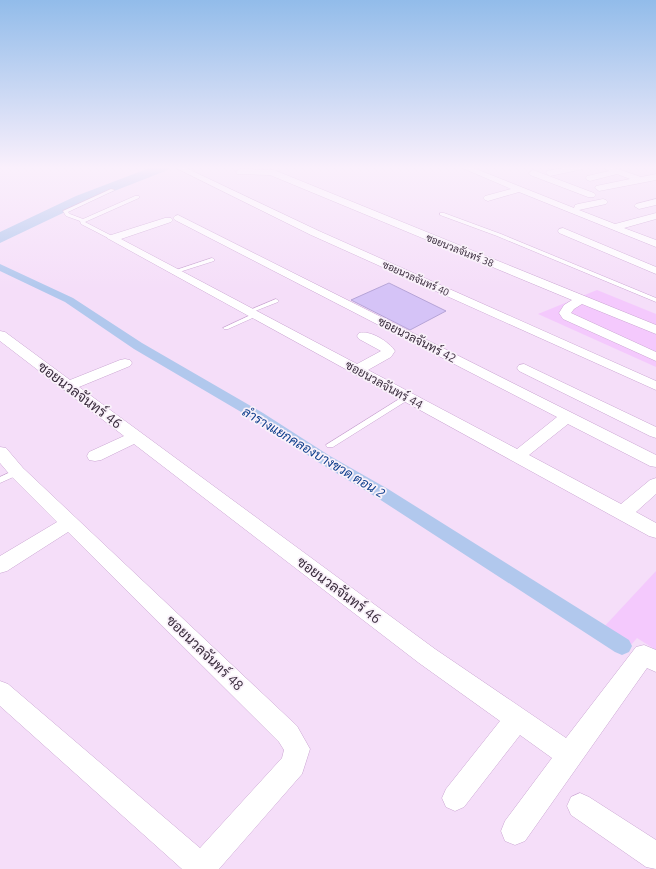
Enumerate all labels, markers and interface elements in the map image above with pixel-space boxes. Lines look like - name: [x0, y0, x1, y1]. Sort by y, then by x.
- street label: ซอยนวลจันทร์ 38: [424, 230, 496, 269]
- street label: ซอยนวลจันทร์ 40: [381, 257, 452, 298]
- street label: ซอยนวลจันทร์ 42: [376, 313, 459, 365]
- street label: ซอยนวลจันทร์ 44: [343, 357, 426, 411]
- street label: ซอยนวลจันทร์ 46: [35, 358, 126, 432]
- water label: ลำรางแยกคลองบางขวด ตอน 2: [240, 404, 388, 500]
- street label: ซอยนวลจันทร์ 46: [294, 553, 385, 627]
- street label: ซอยนวลจันทร์ 48: [163, 612, 248, 694]

